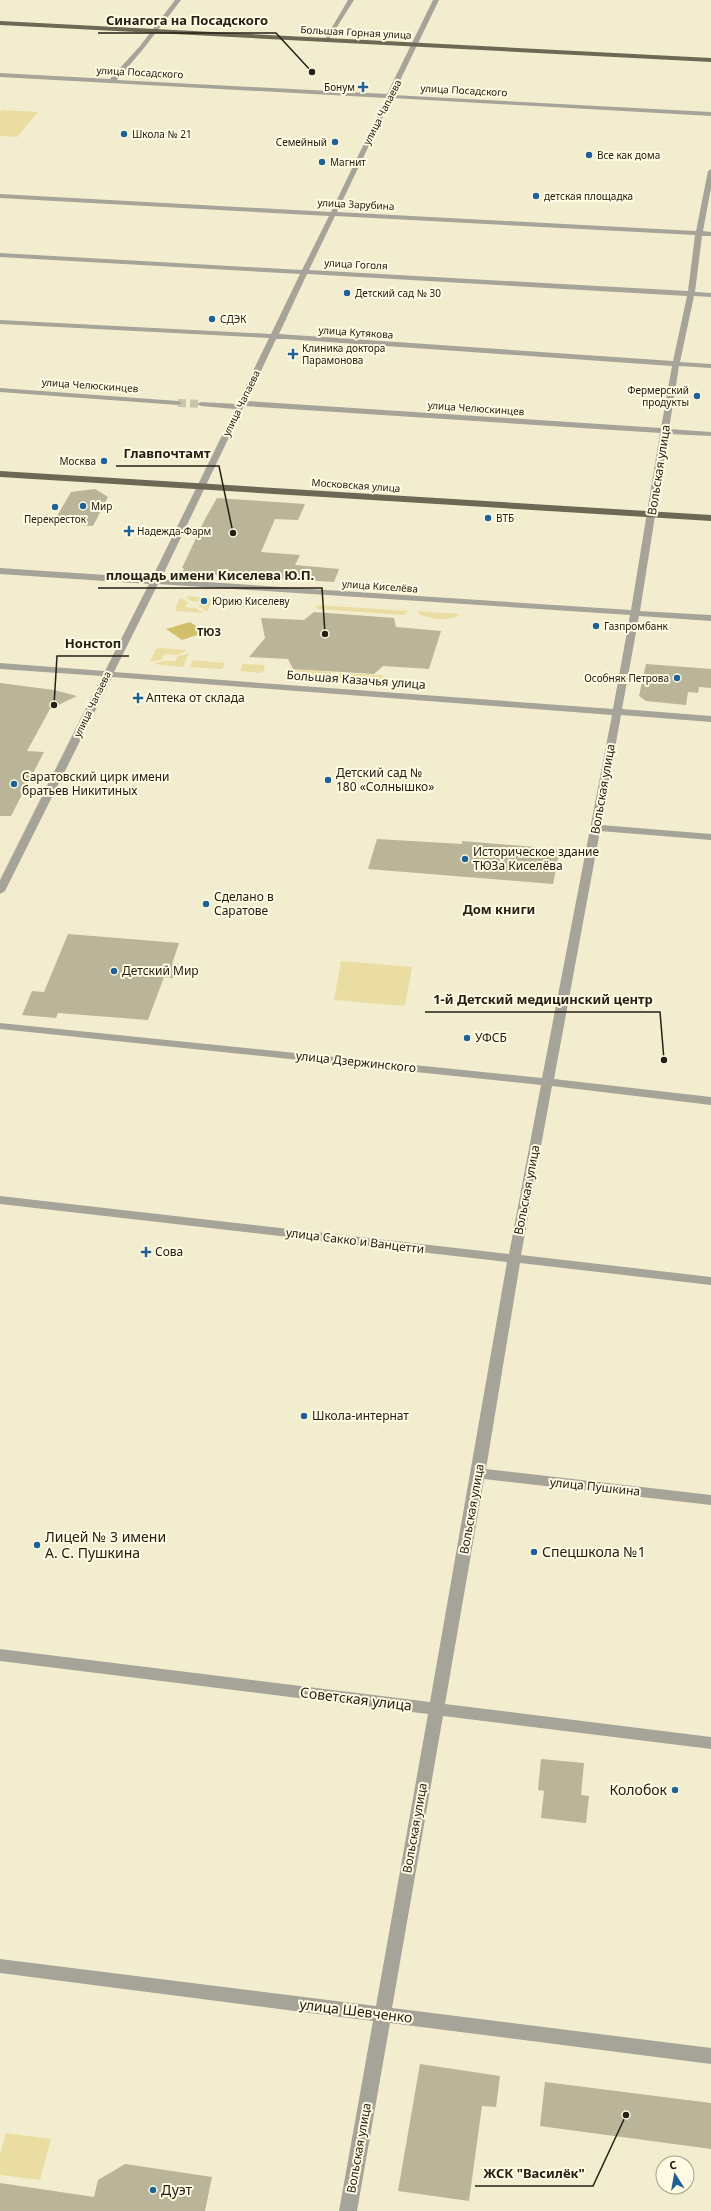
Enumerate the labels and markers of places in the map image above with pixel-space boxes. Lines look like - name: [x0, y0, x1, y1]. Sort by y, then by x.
- callout: Синагога на Посадского: [98, 8, 276, 33]
- place label: Бонум: [324, 80, 355, 94]
- marker: Бонум: [358, 82, 368, 92]
- place label: Школа № 21: [132, 127, 192, 141]
- marker: Школа № 21: [119, 129, 129, 139]
- place label: Семейный: [276, 135, 327, 149]
- marker: Семейный: [330, 137, 340, 147]
- place label: Все как дома: [597, 148, 660, 162]
- marker: Все как дома: [584, 150, 594, 160]
- place label: Магнит: [330, 155, 366, 169]
- marker: Магнит: [317, 157, 327, 167]
- place label: детская площадка: [544, 189, 633, 203]
- marker: детская площадка: [531, 191, 541, 201]
- place label: Детский сад № 30: [355, 286, 441, 300]
- marker: Детский сад № 30: [342, 288, 352, 298]
- place label: СДЭК: [220, 312, 247, 326]
- marker: СДЭК: [207, 314, 217, 324]
- place label: Клиника доктора Парамонова: [302, 341, 385, 367]
- marker: Клиника доктора Парамонова: [287, 348, 299, 360]
- place label: Фермерский продукты: [627, 383, 689, 409]
- marker: Фермерский продукты: [692, 391, 702, 401]
- callout: Главпочтамт: [116, 441, 219, 466]
- place label: Москва: [60, 454, 96, 468]
- marker: Москва: [99, 456, 109, 466]
- place label: Мир: [91, 499, 112, 513]
- marker: Мир: [78, 501, 88, 511]
- marker: Перекресток: [50, 502, 60, 512]
- place label: ВТБ: [496, 511, 514, 525]
- place label: Перекресток: [24, 512, 87, 526]
- marker: ВТБ: [483, 513, 493, 523]
- place label: Надежда-Фарм: [137, 524, 211, 538]
- marker: Надежда-Фарм: [124, 526, 134, 536]
- callout: площадь имени Киселева Ю.П.: [98, 563, 322, 588]
- place label: Юрию Киселеву: [212, 594, 291, 608]
- marker: Юрию Киселеву: [199, 596, 209, 606]
- place label: Газпромбанк: [604, 619, 669, 633]
- marker: Газпромбанк: [591, 621, 601, 631]
- callout: Нонстоп: [57, 631, 129, 656]
- place label: Особняк Петрова: [584, 671, 669, 685]
- marker: Особняк Петрова: [672, 673, 682, 683]
- place label: Аптека от склада: [146, 689, 245, 706]
- marker: Аптека от склада: [133, 693, 143, 703]
- place label: Детский сад № 180 «Солнышко»: [336, 764, 434, 795]
- place label: Саратовский цирк имени братьев Никитиных: [22, 768, 170, 799]
- marker: Детский сад № 180 «Солнышко»: [323, 775, 333, 785]
- marker: Саратовский цирк имени братьев Никитиных: [9, 779, 19, 789]
- place label: Историческое здание ТЮЗа Киселёва: [473, 843, 600, 874]
- marker: Историческое здание ТЮЗа Киселёва: [460, 854, 470, 864]
- place label: Сделано в Саратове: [214, 888, 274, 919]
- marker: Сделано в Саратове: [201, 899, 211, 909]
- place label: Детский Мир: [122, 962, 199, 979]
- marker: Детский Мир: [109, 966, 119, 976]
- callout: 1-й Детский медицинский центр: [425, 987, 660, 1012]
- place label: УФСБ: [475, 1029, 507, 1046]
- marker: УФСБ: [462, 1033, 472, 1043]
- place label: Сова: [155, 1243, 183, 1260]
- marker: Сова: [140, 1246, 152, 1258]
- place label: Школа-интернат: [312, 1407, 409, 1424]
- marker: Школа-интернат: [299, 1411, 309, 1421]
- place label: Лицей № 3 имени А. С. Пушкина: [45, 1527, 166, 1562]
- marker: Лицей № 3 имени А. С. Пушкина: [32, 1540, 42, 1550]
- place label: Спецшкола №1: [542, 1542, 646, 1561]
- marker: Спецшкола №1: [529, 1547, 539, 1557]
- place label: Колобок: [610, 1780, 668, 1799]
- marker: Колобок: [670, 1785, 680, 1795]
- callout: ЖСК "Василёк": [475, 2161, 593, 2186]
- place label: Дуэт: [161, 2180, 193, 2199]
- marker: Дуэт: [148, 2185, 158, 2195]

